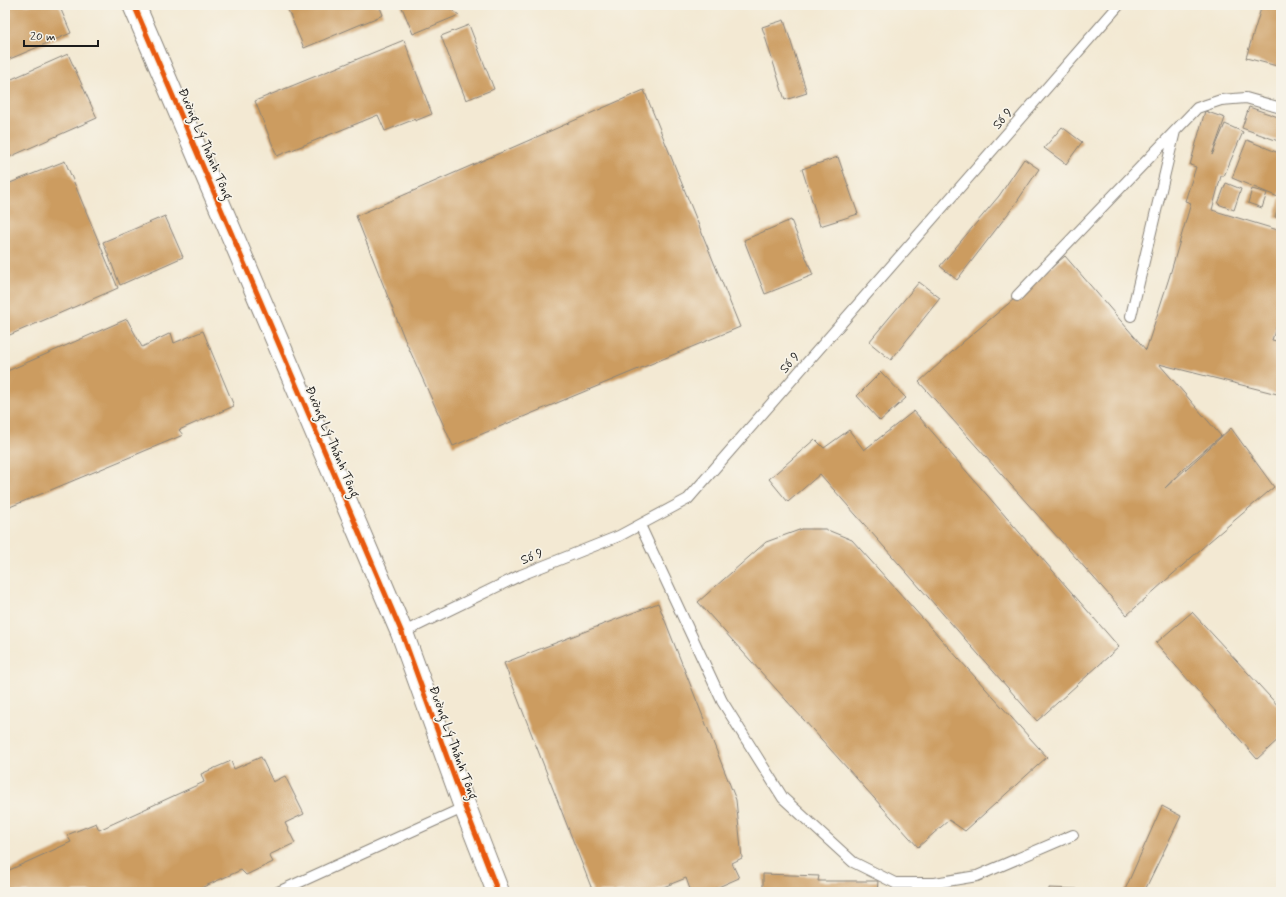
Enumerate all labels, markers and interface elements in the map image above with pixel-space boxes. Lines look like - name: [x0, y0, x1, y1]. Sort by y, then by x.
- scale bar: [24, 22, 98, 48]
- text: 20 m: [30, 29, 56, 45]
- street label: Đường Lý Thánh Tông: [172, 86, 236, 203]
- street label: Số 9: [989, 105, 1017, 133]
- street label: Số 9: [776, 349, 804, 377]
- street label: Đường Lý Thánh Tông: [299, 384, 363, 501]
- street label: Số 9: [518, 545, 546, 569]
- street label: Đường Lý Thánh Tông: [423, 684, 481, 803]

